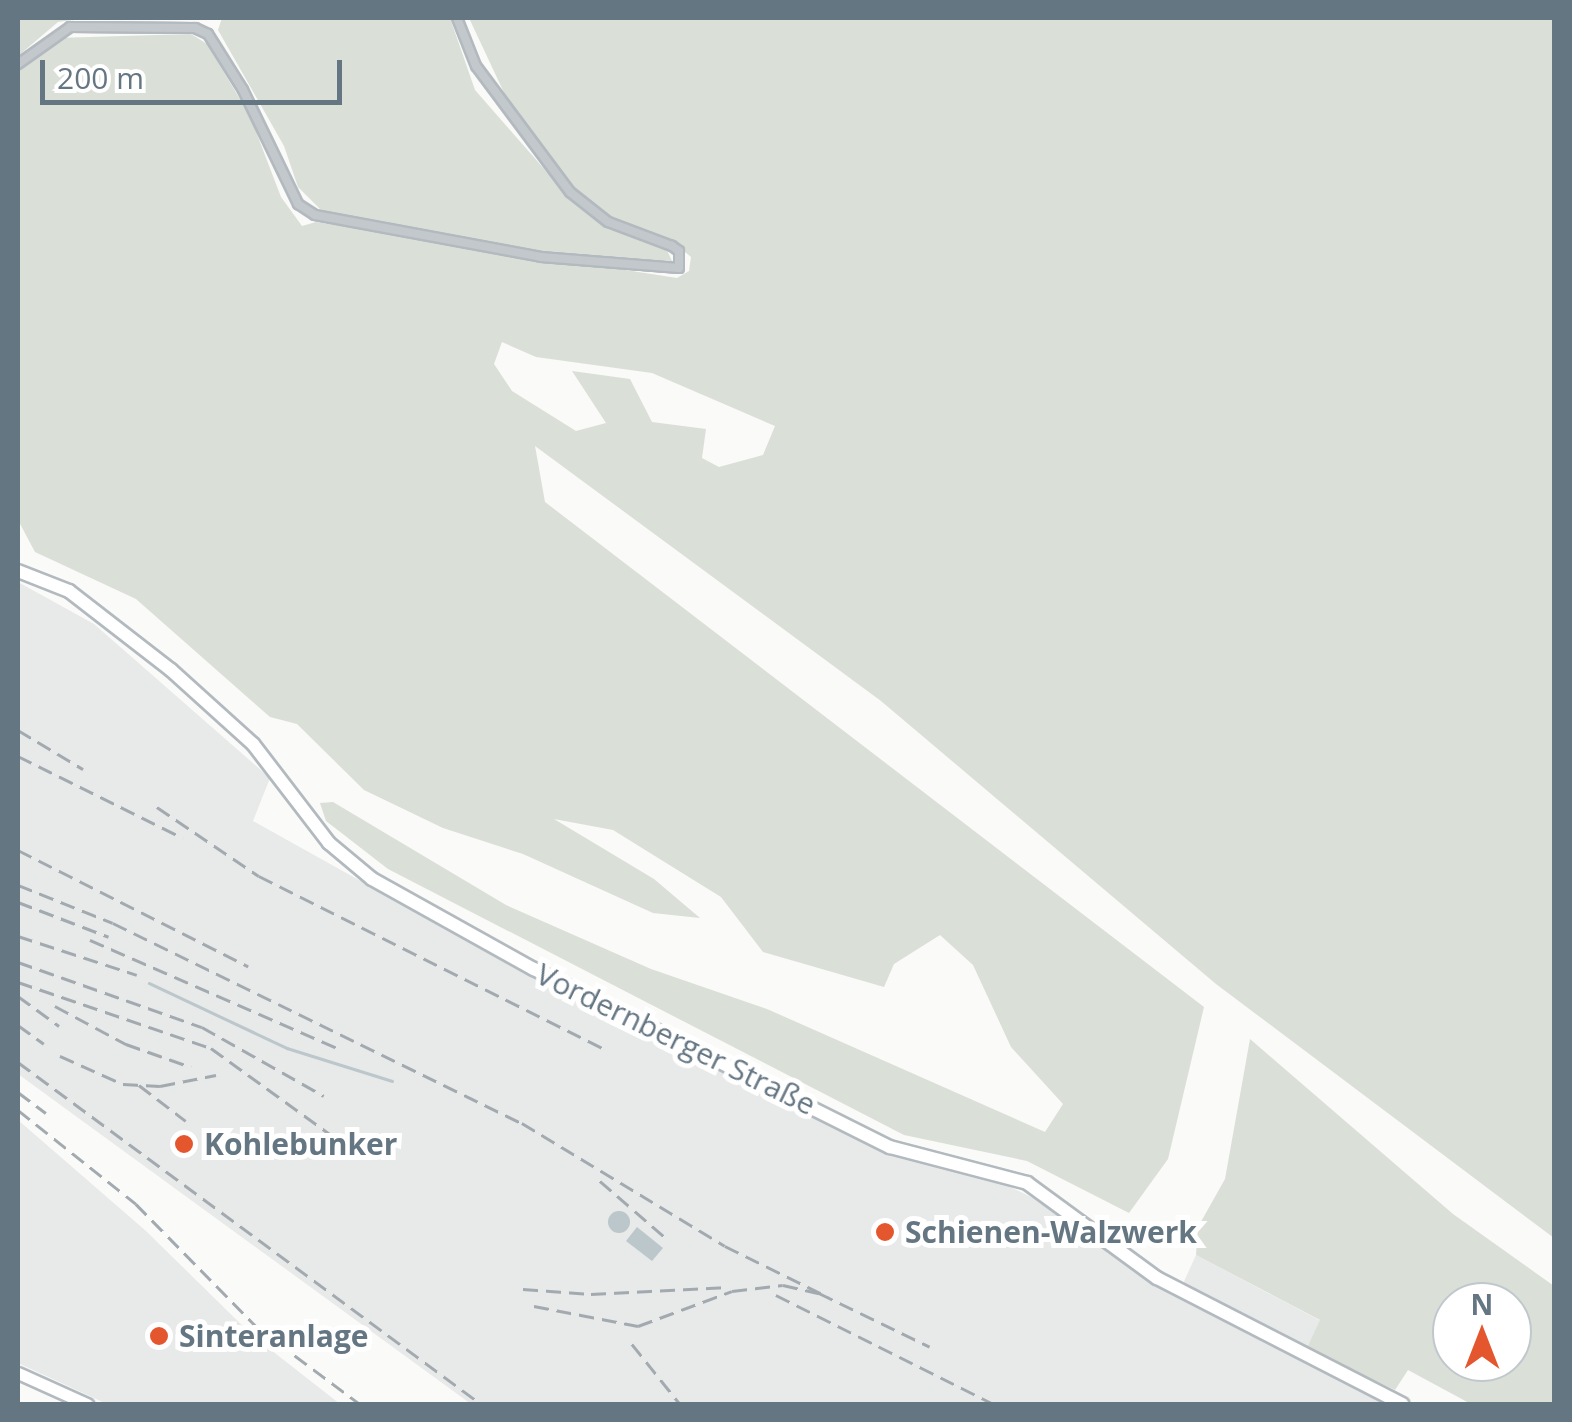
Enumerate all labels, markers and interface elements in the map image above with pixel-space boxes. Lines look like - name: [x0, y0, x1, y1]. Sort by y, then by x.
- scale bar: [45, 40, 348, 102]
- text: 200 m: [57, 57, 144, 98]
- street label: Vordernberger Straße: [530, 956, 822, 1122]
- place label: Kohlebunker: [204, 1126, 397, 1162]
- marker: Kohlebunker: [173, 1133, 195, 1155]
- place label: Schienen-Walzwerk: [905, 1214, 1197, 1250]
- marker: Schienen-Walzwerk: [874, 1221, 896, 1243]
- north arrow: [1432, 1282, 1532, 1382]
- text: N: [1471, 1285, 1493, 1323]
- place label: Sinteranlage: [179, 1318, 369, 1354]
- marker: Sinteranlage: [148, 1325, 170, 1347]

